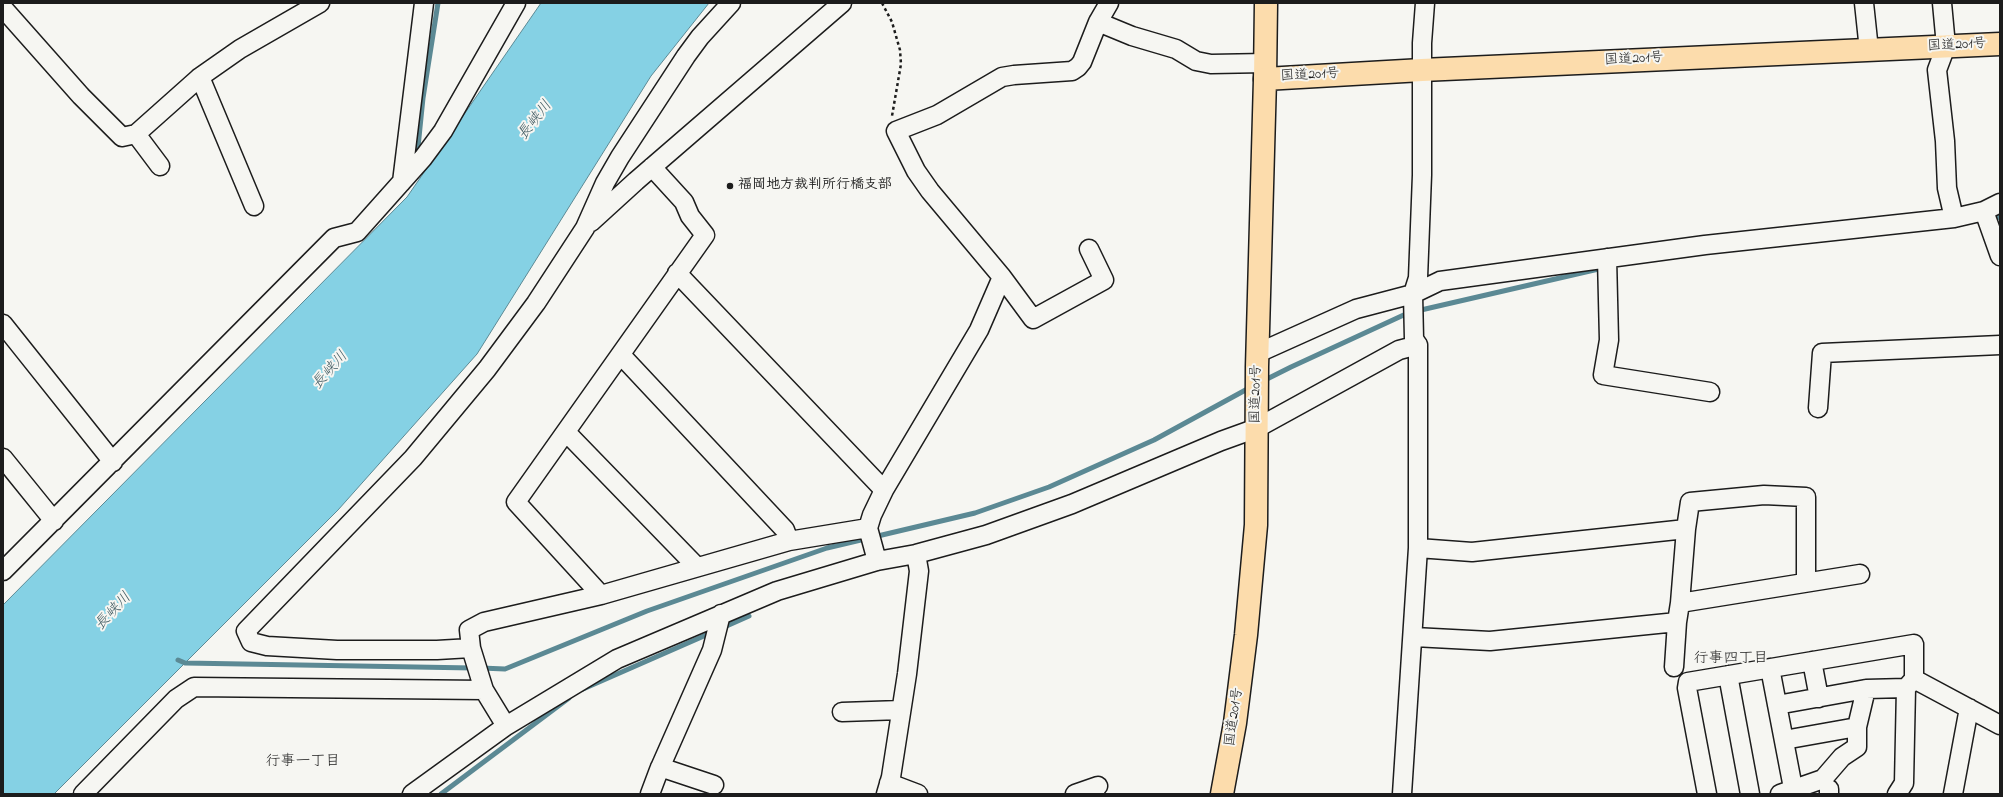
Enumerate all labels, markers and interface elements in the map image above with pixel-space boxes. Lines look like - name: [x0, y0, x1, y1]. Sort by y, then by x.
- street label: 国道201号: [1927, 36, 1987, 56]
- street label: 国道201号: [1604, 50, 1664, 70]
- street label: 国道201号: [1280, 66, 1340, 86]
- water label: 長峡川: [515, 98, 557, 144]
- place label: 福岡地方裁判所行橋支部: [738, 178, 892, 194]
- marker: 福岡地方裁判所行橋支部: [725, 181, 735, 191]
- water label: 長峡川: [309, 348, 353, 394]
- street label: 国道201号: [1248, 364, 1266, 424]
- water label: 長峡川: [92, 589, 136, 635]
- district label: 行事四丁目: [1694, 651, 1768, 669]
- street label: 国道201号: [1223, 686, 1247, 748]
- district label: 行事一丁目: [266, 754, 340, 772]

